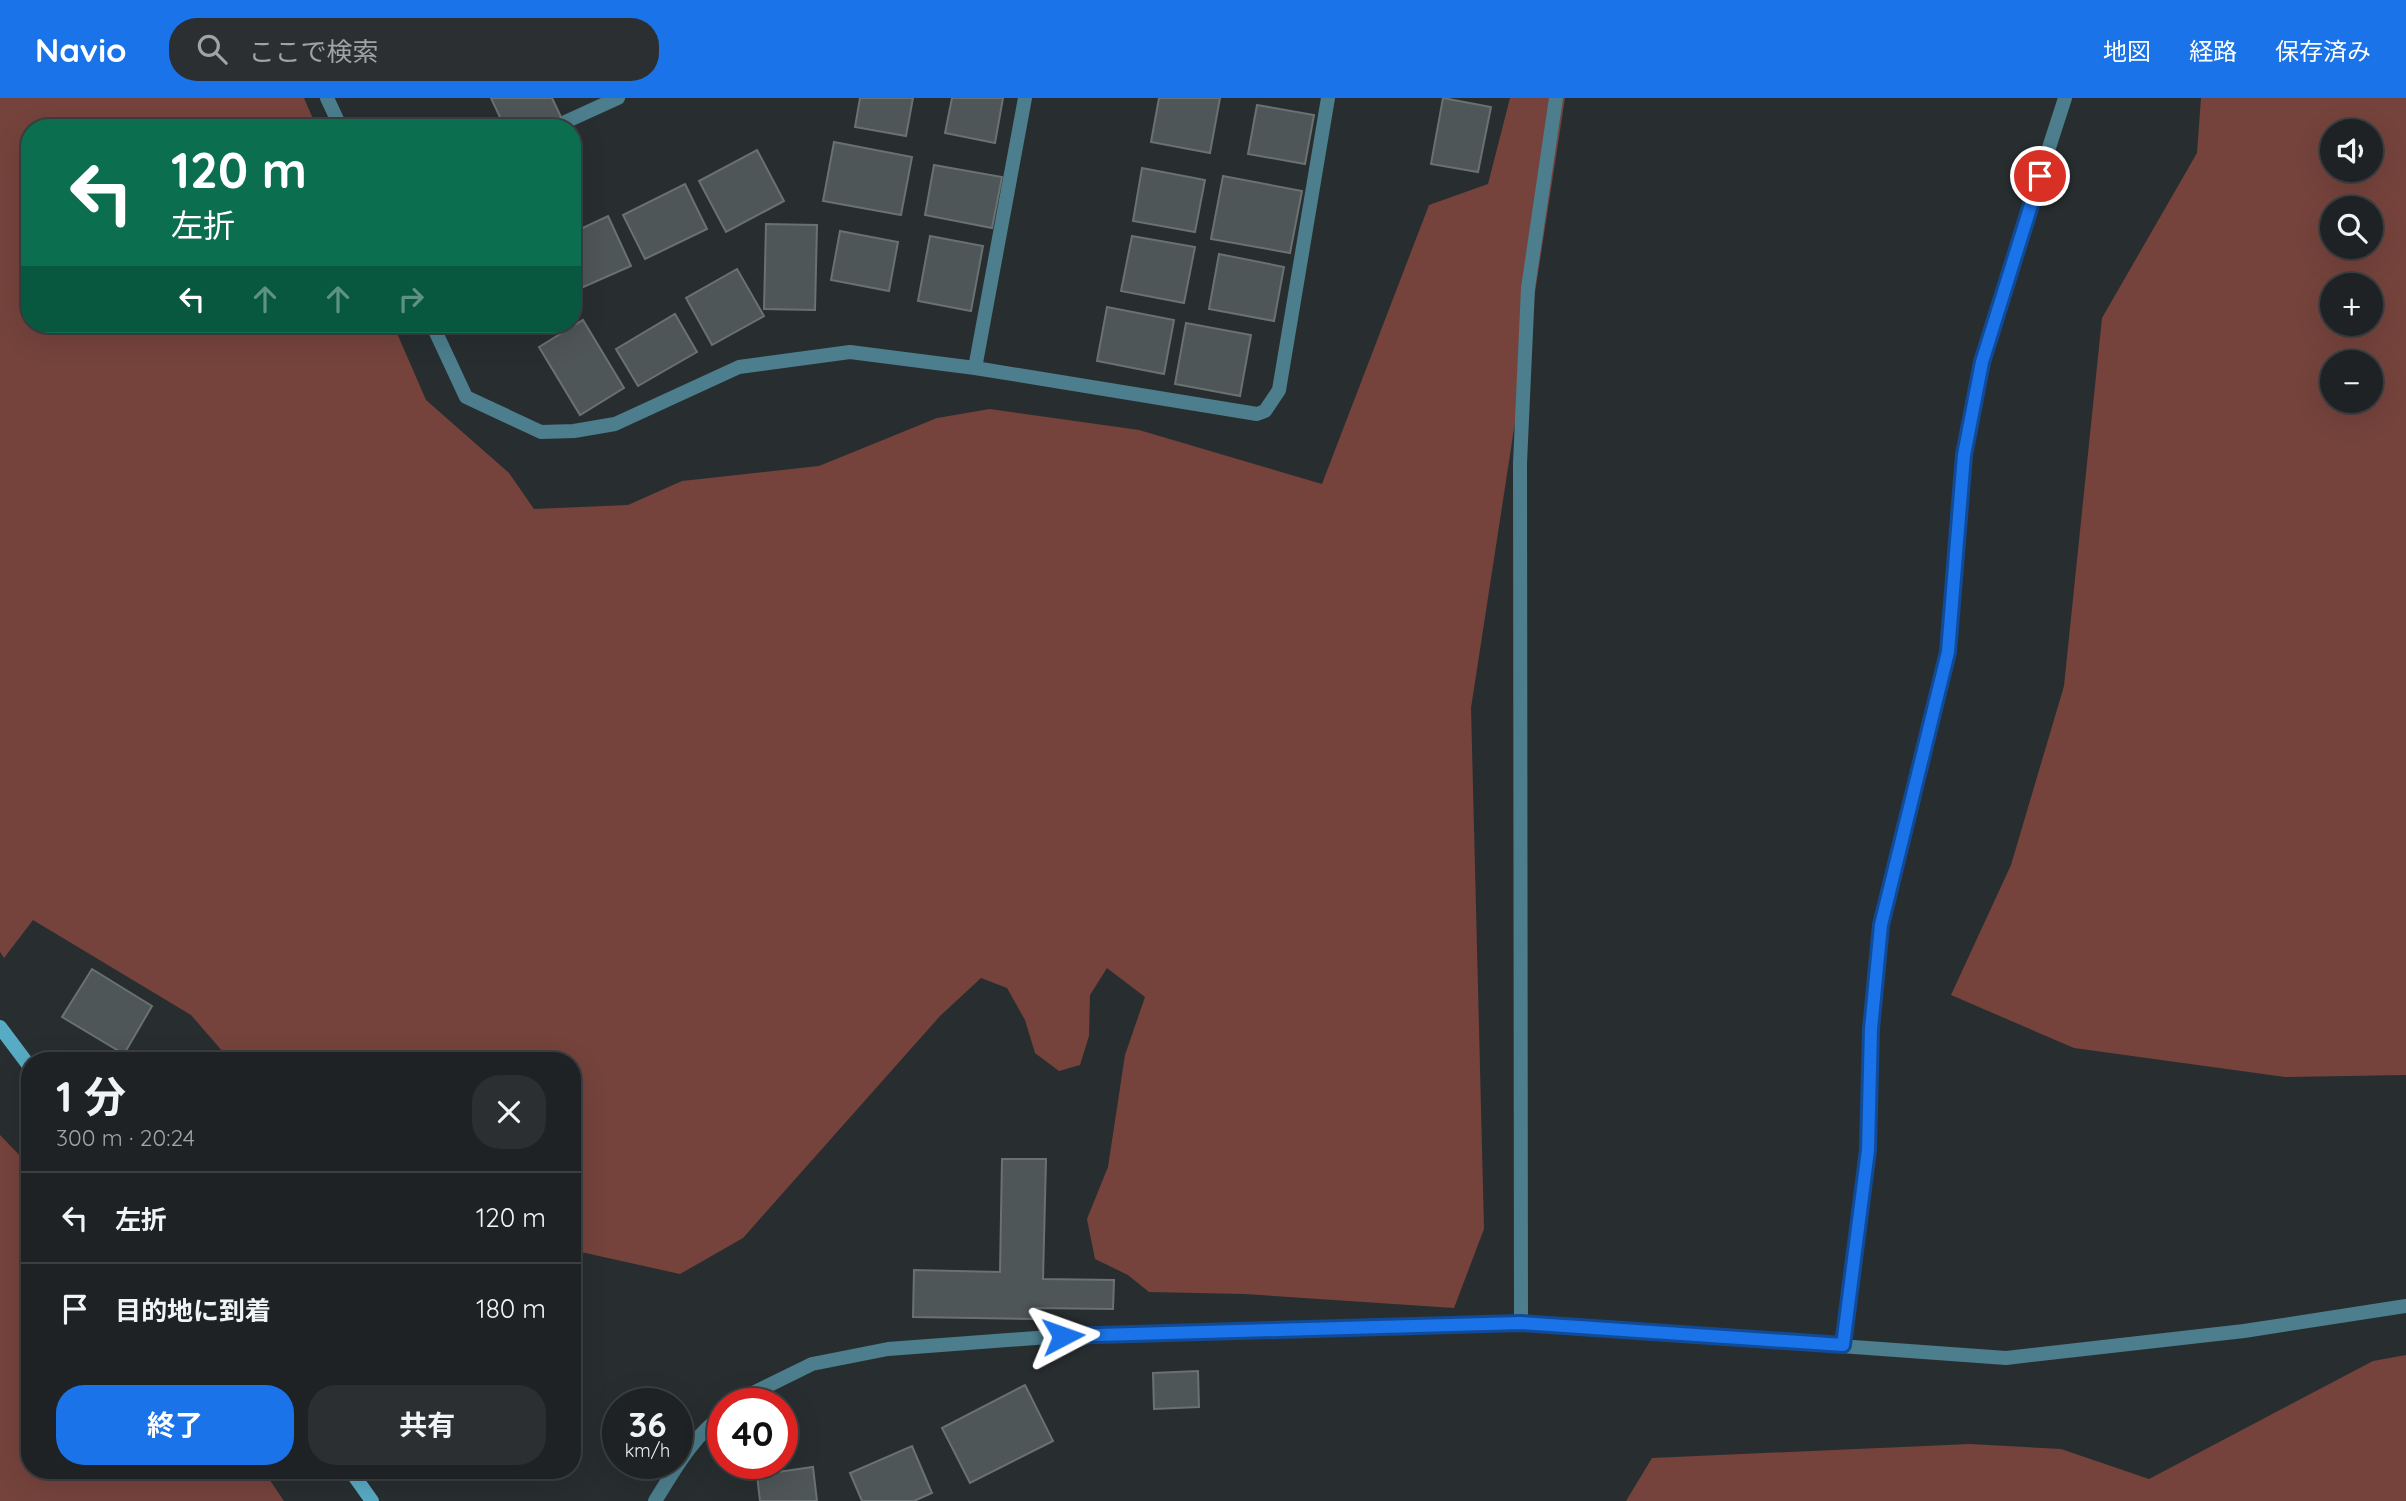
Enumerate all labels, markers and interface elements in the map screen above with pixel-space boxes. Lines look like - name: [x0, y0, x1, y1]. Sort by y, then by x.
- search box: [169, 18, 659, 81]
- text: Navio: [35, 29, 127, 70]
- icon: search: [193, 30, 231, 68]
- text: ここで検索: [249, 35, 379, 68]
- text: 地図: [2103, 36, 2151, 66]
- text: 経路: [2189, 36, 2237, 66]
- text: 保存済み: [2275, 36, 2371, 66]
- map controls: [2320, 119, 2383, 413]
- button: sound: [2320, 119, 2383, 182]
- text: 120 m: [171, 139, 307, 200]
- pin: [2010, 146, 2070, 206]
- icon: left: [56, 147, 147, 238]
- icon: arrive: [2021, 157, 2059, 195]
- button: search: [2320, 196, 2383, 259]
- text: 左折: [171, 205, 235, 245]
- button: +: [2320, 273, 2383, 336]
- icon: left: [173, 280, 211, 318]
- icon: ahead: [246, 280, 284, 318]
- icon: ahead: [319, 280, 357, 318]
- icon: right: [392, 280, 430, 318]
- button: −: [2320, 350, 2383, 413]
- text: 1 分: [56, 1070, 126, 1123]
- button: close: [472, 1075, 546, 1149]
- text: 300 m · 20:24: [56, 1123, 195, 1152]
- icon: left: [56, 1199, 94, 1237]
- text: 120 m: [476, 1201, 546, 1234]
- text: 左折: [115, 1203, 167, 1236]
- icon: arrive: [56, 1290, 94, 1328]
- text: 180 m: [476, 1292, 546, 1325]
- text: 目的地に到着: [115, 1294, 271, 1327]
- position arrow: [1026, 1299, 1100, 1373]
- button: 終了: [56, 1385, 294, 1465]
- button: 共有: [308, 1385, 546, 1465]
- speed limit sign: 40: [707, 1388, 798, 1479]
- text: 36: [628, 1402, 667, 1446]
- text: km/h: [625, 1439, 670, 1462]

